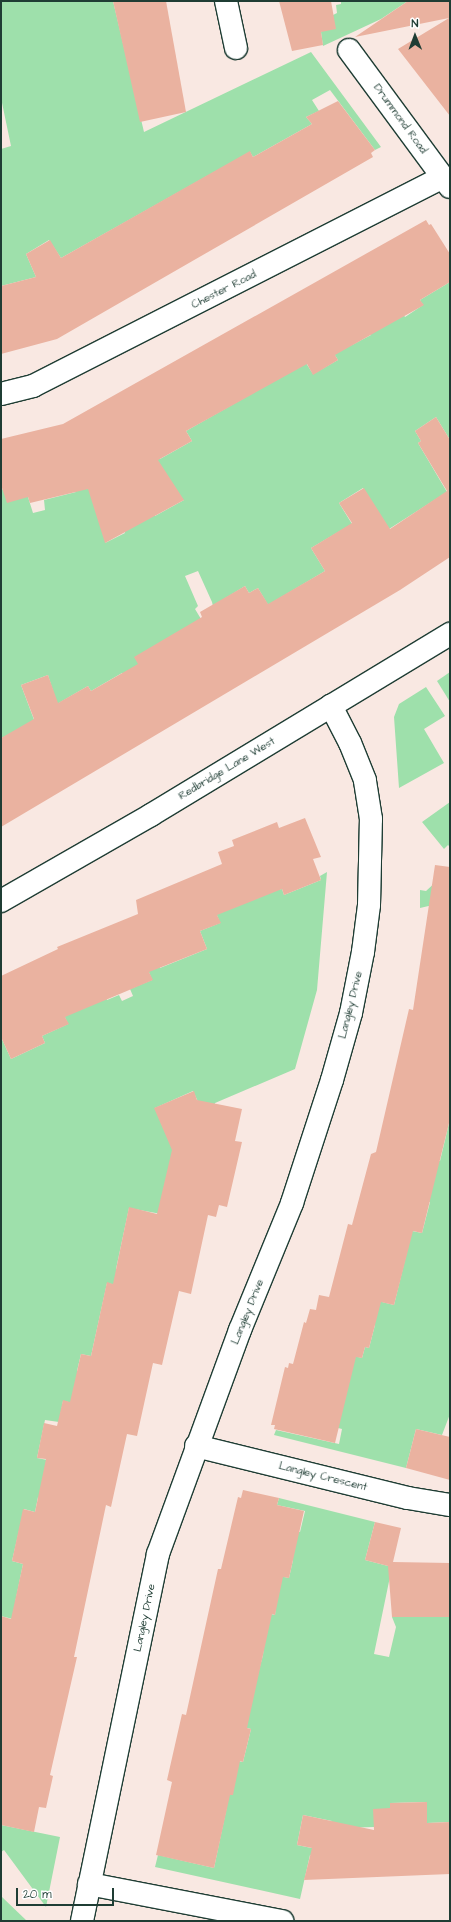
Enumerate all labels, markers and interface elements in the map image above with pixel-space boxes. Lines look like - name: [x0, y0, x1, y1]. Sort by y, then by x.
- north arrow: [395, 16, 435, 56]
- text: N: [411, 16, 418, 31]
- street label: Drummond Road: [370, 82, 430, 156]
- street label: Chester Road: [189, 268, 259, 312]
- street label: Redbridge Lane West: [176, 735, 278, 803]
- street label: Langley Drive: [336, 970, 366, 1040]
- street label: Langley Drive: [229, 1278, 267, 1346]
- street label: Langley Crescent: [277, 1460, 369, 1494]
- street label: Langley Drive: [131, 1583, 159, 1653]
- scale bar: [18, 1880, 116, 1906]
- text: 20 m: [23, 1886, 52, 1903]

